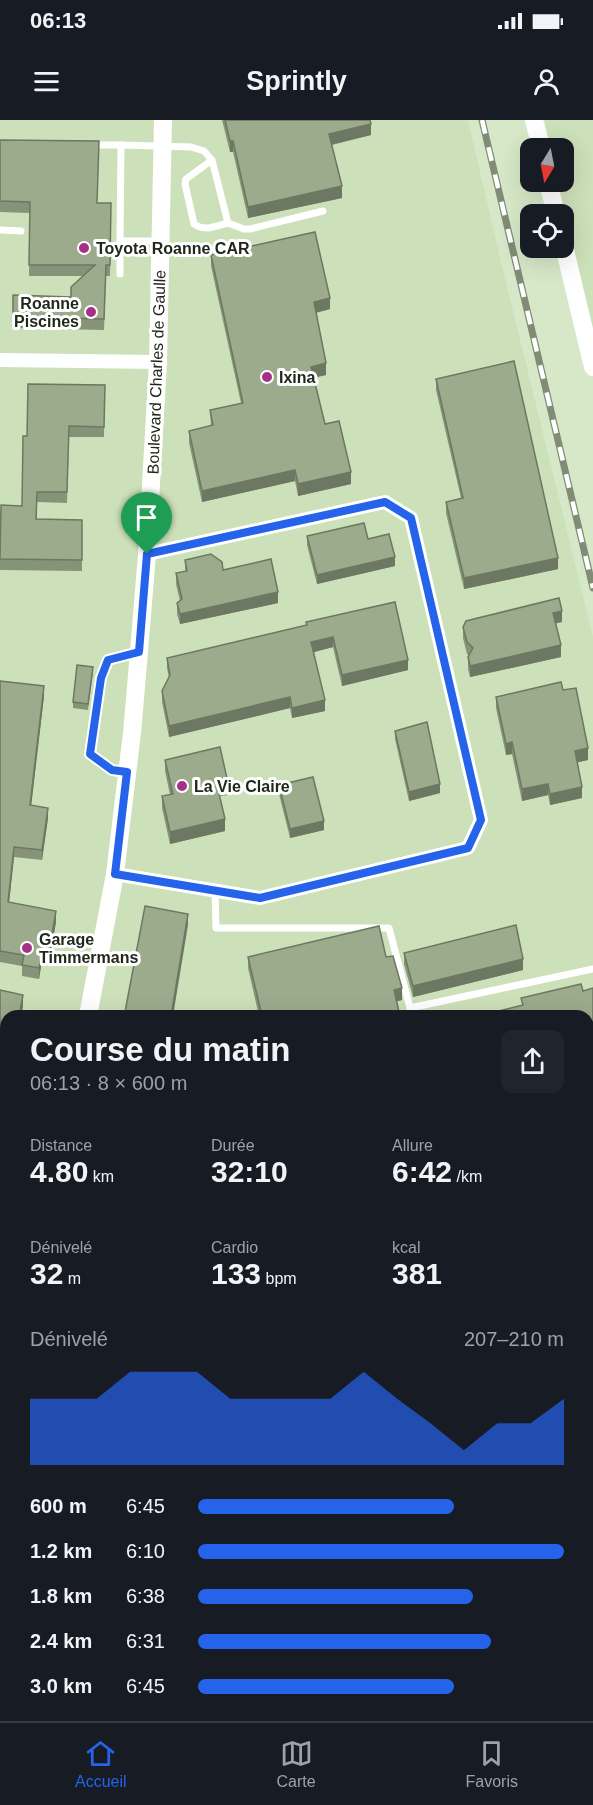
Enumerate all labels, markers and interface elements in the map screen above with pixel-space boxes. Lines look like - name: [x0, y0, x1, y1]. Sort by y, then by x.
- text: 06:13: [30, 8, 86, 33]
- icon: menu: [30, 65, 63, 98]
- icon: person: [530, 65, 563, 98]
- text: Sprintly: [246, 66, 347, 96]
- north arrow: [520, 138, 574, 192]
- map controls: [520, 138, 574, 258]
- button: locate: [520, 204, 574, 258]
- place label: Toyota Roanne CAR: [96, 240, 250, 257]
- marker: Toyota Roanne CAR: [77, 241, 91, 255]
- street label: Boulevard Charles de Gaulle: [144, 269, 169, 475]
- place label: Roanne Piscines: [14, 295, 79, 330]
- marker: Roanne Piscines: [84, 305, 98, 319]
- place label: Ixina: [279, 369, 316, 386]
- marker: Ixina: [260, 370, 274, 384]
- pin: [121, 492, 172, 554]
- icon: arrive: [130, 501, 163, 534]
- place label: La Vie Claire: [194, 778, 290, 795]
- marker: La Vie Claire: [175, 779, 189, 793]
- place label: Garage Timmermans: [39, 931, 138, 966]
- marker: Garage Timmermans: [20, 941, 34, 955]
- button: share: [501, 1030, 564, 1093]
- text: Course du matin: [30, 1031, 290, 1068]
- text: 06:13 · 8 × 600 m: [30, 1072, 187, 1094]
- text: Distance: [30, 1137, 92, 1154]
- text: Durée: [211, 1137, 255, 1154]
- text: Allure: [392, 1137, 433, 1154]
- text: 4.80: [30, 1155, 88, 1188]
- text: 32:10: [211, 1155, 288, 1188]
- text: 6:42: [392, 1155, 452, 1188]
- text: km: [88, 1168, 114, 1185]
- text: /km: [452, 1168, 482, 1185]
- text: Dénivelé: [30, 1239, 92, 1256]
- text: Cardio: [211, 1239, 258, 1256]
- text: kcal: [392, 1239, 420, 1256]
- text: 32: [30, 1257, 63, 1290]
- text: 133: [211, 1257, 261, 1290]
- text: 381: [392, 1257, 442, 1290]
- text: m: [63, 1270, 81, 1287]
- text: bpm: [261, 1270, 297, 1287]
- text: Dénivelé: [30, 1328, 108, 1350]
- text: 207–210 m: [464, 1328, 564, 1350]
- text: 600 m: [30, 1495, 87, 1517]
- text: 6:45: [126, 1495, 165, 1517]
- text: 1.2 km: [30, 1540, 92, 1562]
- text: 6:10: [126, 1540, 165, 1562]
- text: 1.8 km: [30, 1585, 92, 1607]
- text: 6:38: [126, 1585, 165, 1607]
- text: 2.4 km: [30, 1630, 92, 1652]
- text: 6:31: [126, 1630, 165, 1652]
- text: 3.0 km: [30, 1675, 92, 1697]
- text: 6:45: [126, 1675, 165, 1697]
- tab: Accueil: [75, 1737, 127, 1791]
- tab: Carte: [276, 1737, 316, 1791]
- tab: Favoris: [466, 1737, 518, 1791]

